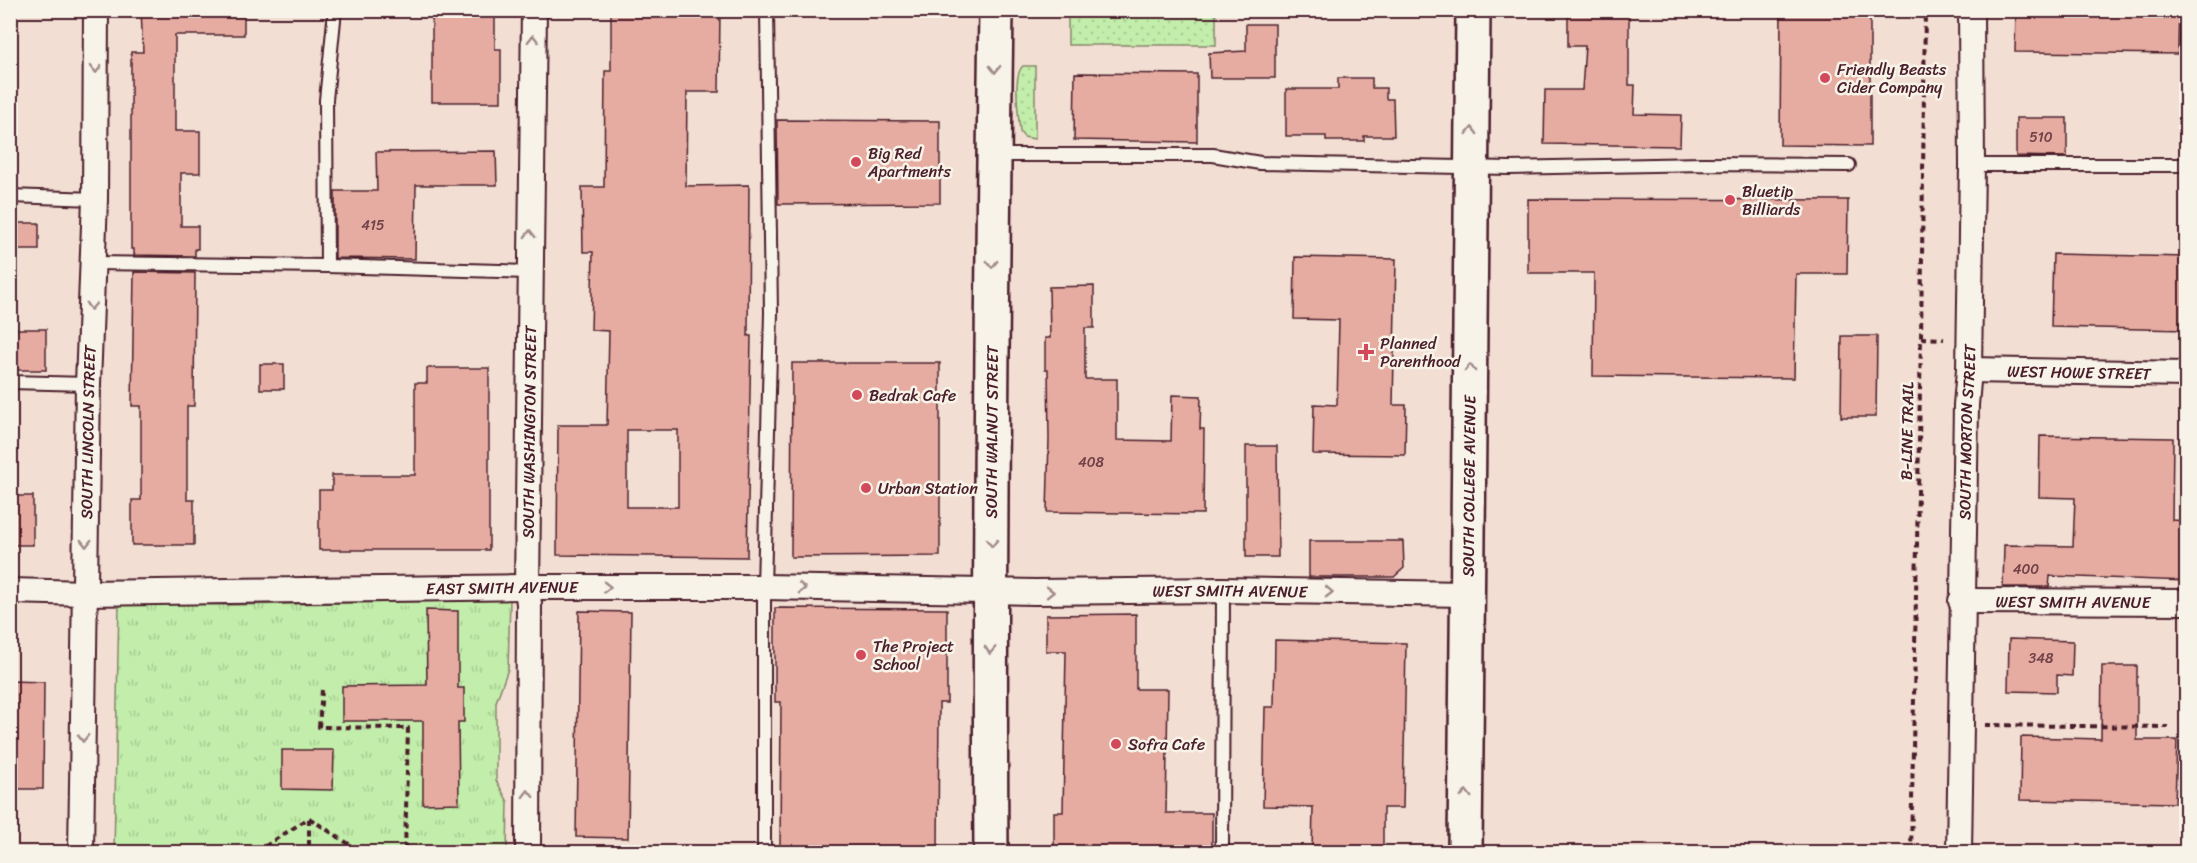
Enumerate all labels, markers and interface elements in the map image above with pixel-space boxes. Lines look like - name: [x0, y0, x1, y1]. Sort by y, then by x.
- one-way arrow: [527, 35, 539, 44]
- place label: Friendly Beasts Cider Company: [1837, 55, 1947, 102]
- one-way arrow: [90, 64, 102, 73]
- one-way arrow: [989, 64, 1001, 73]
- marker: Friendly Beasts Cider Company: [1818, 71, 1832, 85]
- house number: 510: [2029, 125, 2053, 150]
- one-way arrow: [1466, 127, 1478, 136]
- place label: Big Red Apartments: [867, 139, 952, 186]
- marker: Big Red Apartments: [849, 155, 863, 169]
- place label: Bluetip Billiards: [1742, 177, 1801, 224]
- marker: Bluetip Billiards: [1723, 193, 1737, 207]
- house number: 415: [361, 213, 385, 238]
- one-way arrow: [524, 230, 536, 239]
- one-way arrow: [986, 259, 998, 268]
- one-way arrow: [85, 301, 98, 310]
- street label: SOUTH WASHINGTON STREET: [513, 324, 545, 539]
- place label: Planned Parenthood: [1380, 329, 1462, 376]
- street label: SOUTH LINCOLN STREET: [71, 343, 104, 519]
- marker: Planned Parenthood: [1357, 343, 1375, 361]
- street label: SOUTH MORTON STREET: [1950, 343, 1984, 520]
- street label: SOUTH WALNUT STREET: [976, 344, 1006, 518]
- street label: WEST HOWE STREET: [2007, 356, 2152, 388]
- one-way arrow: [1464, 364, 1476, 373]
- place label: Bedrak Cafe: [869, 381, 956, 410]
- street label: B-LINE TRAIL: [1892, 381, 1922, 480]
- marker: Bedrak Cafe: [850, 388, 864, 402]
- street label: SOUTH COLLEGE AVENUE: [1453, 394, 1484, 577]
- house number: 408: [1078, 450, 1105, 475]
- place label: Urban Station: [878, 474, 978, 503]
- marker: Urban Station: [859, 481, 873, 495]
- one-way arrow: [80, 538, 92, 547]
- one-way arrow: [986, 538, 998, 547]
- house number: 400: [2013, 557, 2039, 582]
- street label: EAST SMITH AVENUE: [426, 572, 579, 603]
- street label: WEST SMITH AVENUE: [1152, 575, 1309, 606]
- one-way arrow: [602, 581, 611, 593]
- one-way arrow: [797, 582, 806, 594]
- one-way arrow: [1046, 586, 1055, 598]
- one-way arrow: [1325, 586, 1334, 598]
- street label: WEST SMITH AVENUE: [1995, 587, 2152, 616]
- place label: The Project School: [873, 632, 954, 679]
- one-way arrow: [984, 646, 997, 655]
- house number: 348: [2029, 646, 2054, 671]
- marker: The Project School: [854, 648, 868, 662]
- place label: Sofra Cafe: [1128, 730, 1205, 759]
- one-way arrow: [77, 733, 90, 742]
- marker: Sofra Cafe: [1109, 737, 1123, 751]
- one-way arrow: [522, 790, 534, 799]
- one-way arrow: [1460, 790, 1472, 799]

